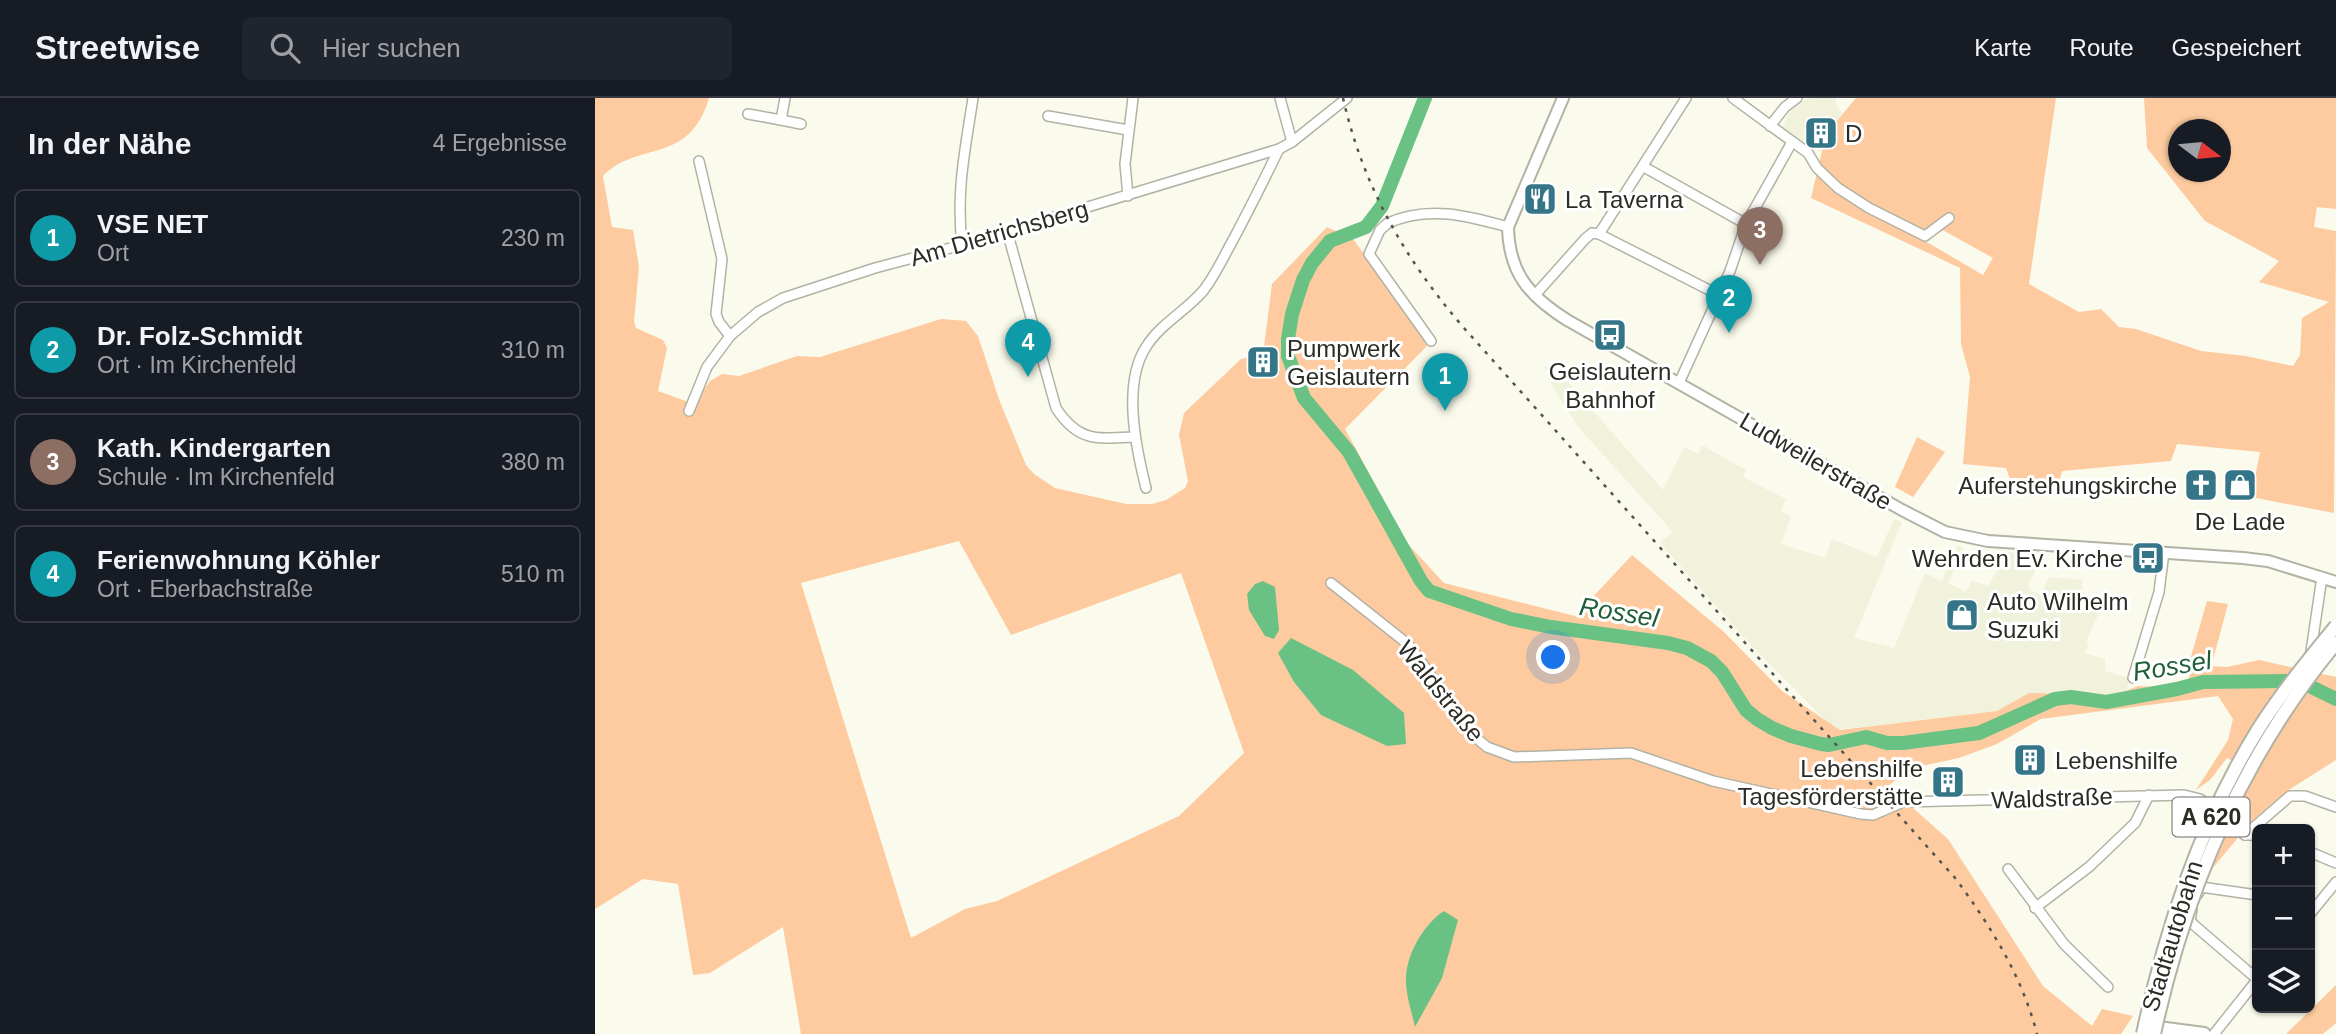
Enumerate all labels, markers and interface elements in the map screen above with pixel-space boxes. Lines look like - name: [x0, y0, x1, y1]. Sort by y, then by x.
- search box: [242, 17, 732, 80]
- text: Streetwise: [35, 29, 200, 66]
- icon: search: [266, 29, 304, 67]
- text: Hier suchen: [322, 33, 461, 63]
- text: Karte: [1974, 34, 2032, 61]
- text: Route: [2070, 34, 2134, 61]
- text: Gespeichert: [2172, 34, 2301, 61]
- building icon: D: [1802, 114, 1840, 152]
- north arrow: [2168, 119, 2231, 182]
- place label: D: [1845, 120, 1862, 147]
- text: In der Nähe: [28, 127, 191, 160]
- text: 4 Ergebnisse: [433, 130, 567, 156]
- restaurant icon: La Taverna: [1521, 180, 1559, 218]
- place label: La Taverna: [1565, 186, 1684, 213]
- street label: Am Dietrichsberg: [907, 195, 1091, 271]
- pin: 3: [1737, 207, 1783, 265]
- text: VSE NET: [97, 209, 208, 239]
- text: 1: [47, 225, 59, 251]
- text: 230 m: [501, 225, 565, 251]
- text: Ort: [97, 240, 129, 266]
- pin: 2: [1706, 275, 1752, 333]
- bus stop icon: Geislautern Bahnhof: [1591, 316, 1629, 354]
- pin: 4: [1005, 319, 1051, 377]
- text: Dr. Folz-Schmidt: [97, 321, 302, 351]
- place label: Pumpwerk Geislautern: [1287, 335, 1410, 390]
- text: 2: [47, 337, 59, 363]
- text: 310 m: [501, 337, 565, 363]
- building icon: Pumpwerk Geislautern: [1244, 343, 1282, 381]
- text: Ort · Im Kirchenfeld: [97, 352, 296, 378]
- pin: 1: [1422, 353, 1468, 411]
- place label: Geislautern Bahnhof: [1549, 358, 1671, 413]
- street label: Ludweilerstraße: [1735, 407, 1897, 515]
- text: Kath. Kindergarten: [97, 433, 331, 463]
- text: 3: [47, 449, 59, 475]
- text: 380 m: [501, 449, 565, 475]
- text: Schule · Im Kirchenfeld: [97, 464, 335, 490]
- church icon: Auferstehungskirche: [2182, 466, 2220, 504]
- shop icon: De Lade: [2221, 466, 2259, 504]
- place label: Auferstehungskirche: [1958, 472, 2177, 499]
- place label: De Lade: [2195, 508, 2285, 535]
- bus stop icon: Wehrden Ev. Kirche: [2129, 539, 2167, 577]
- text: Ferienwohnung Köhler: [97, 545, 380, 575]
- place label: Wehrden Ev. Kirche: [1912, 545, 2123, 572]
- text: 4: [47, 561, 59, 587]
- text: 510 m: [501, 561, 565, 587]
- text: Ort · Eberbachstraße: [97, 576, 313, 602]
- place label: Auto Wilhelm Suzuki: [1987, 588, 2128, 643]
- water label: Rossel: [1577, 591, 1662, 633]
- shop icon: Auto Wilhelm Suzuki: [1943, 596, 1981, 634]
- street label: Waldstraße: [1392, 635, 1490, 747]
- your location: [1536, 640, 1570, 674]
- water label: Rossel: [2130, 645, 2215, 687]
- building icon: Lebenshilfe: [2011, 741, 2049, 779]
- place label: Lebenshilfe: [2055, 747, 2178, 774]
- place label: Lebenshilfe Tagesförderstätte: [1738, 755, 1923, 810]
- building icon: Lebenshilfe Tagesförderstätte: [1929, 763, 1967, 801]
- street label: Waldstraße: [1991, 782, 2113, 814]
- road number: A 620: [2173, 797, 2249, 836]
- map controls: [2252, 824, 2315, 1013]
- button: +: [2252, 824, 2315, 887]
- street label: Stadtautobahn: [2136, 857, 2208, 1015]
- button: −: [2252, 887, 2315, 950]
- button: layers: [2252, 950, 2315, 1013]

